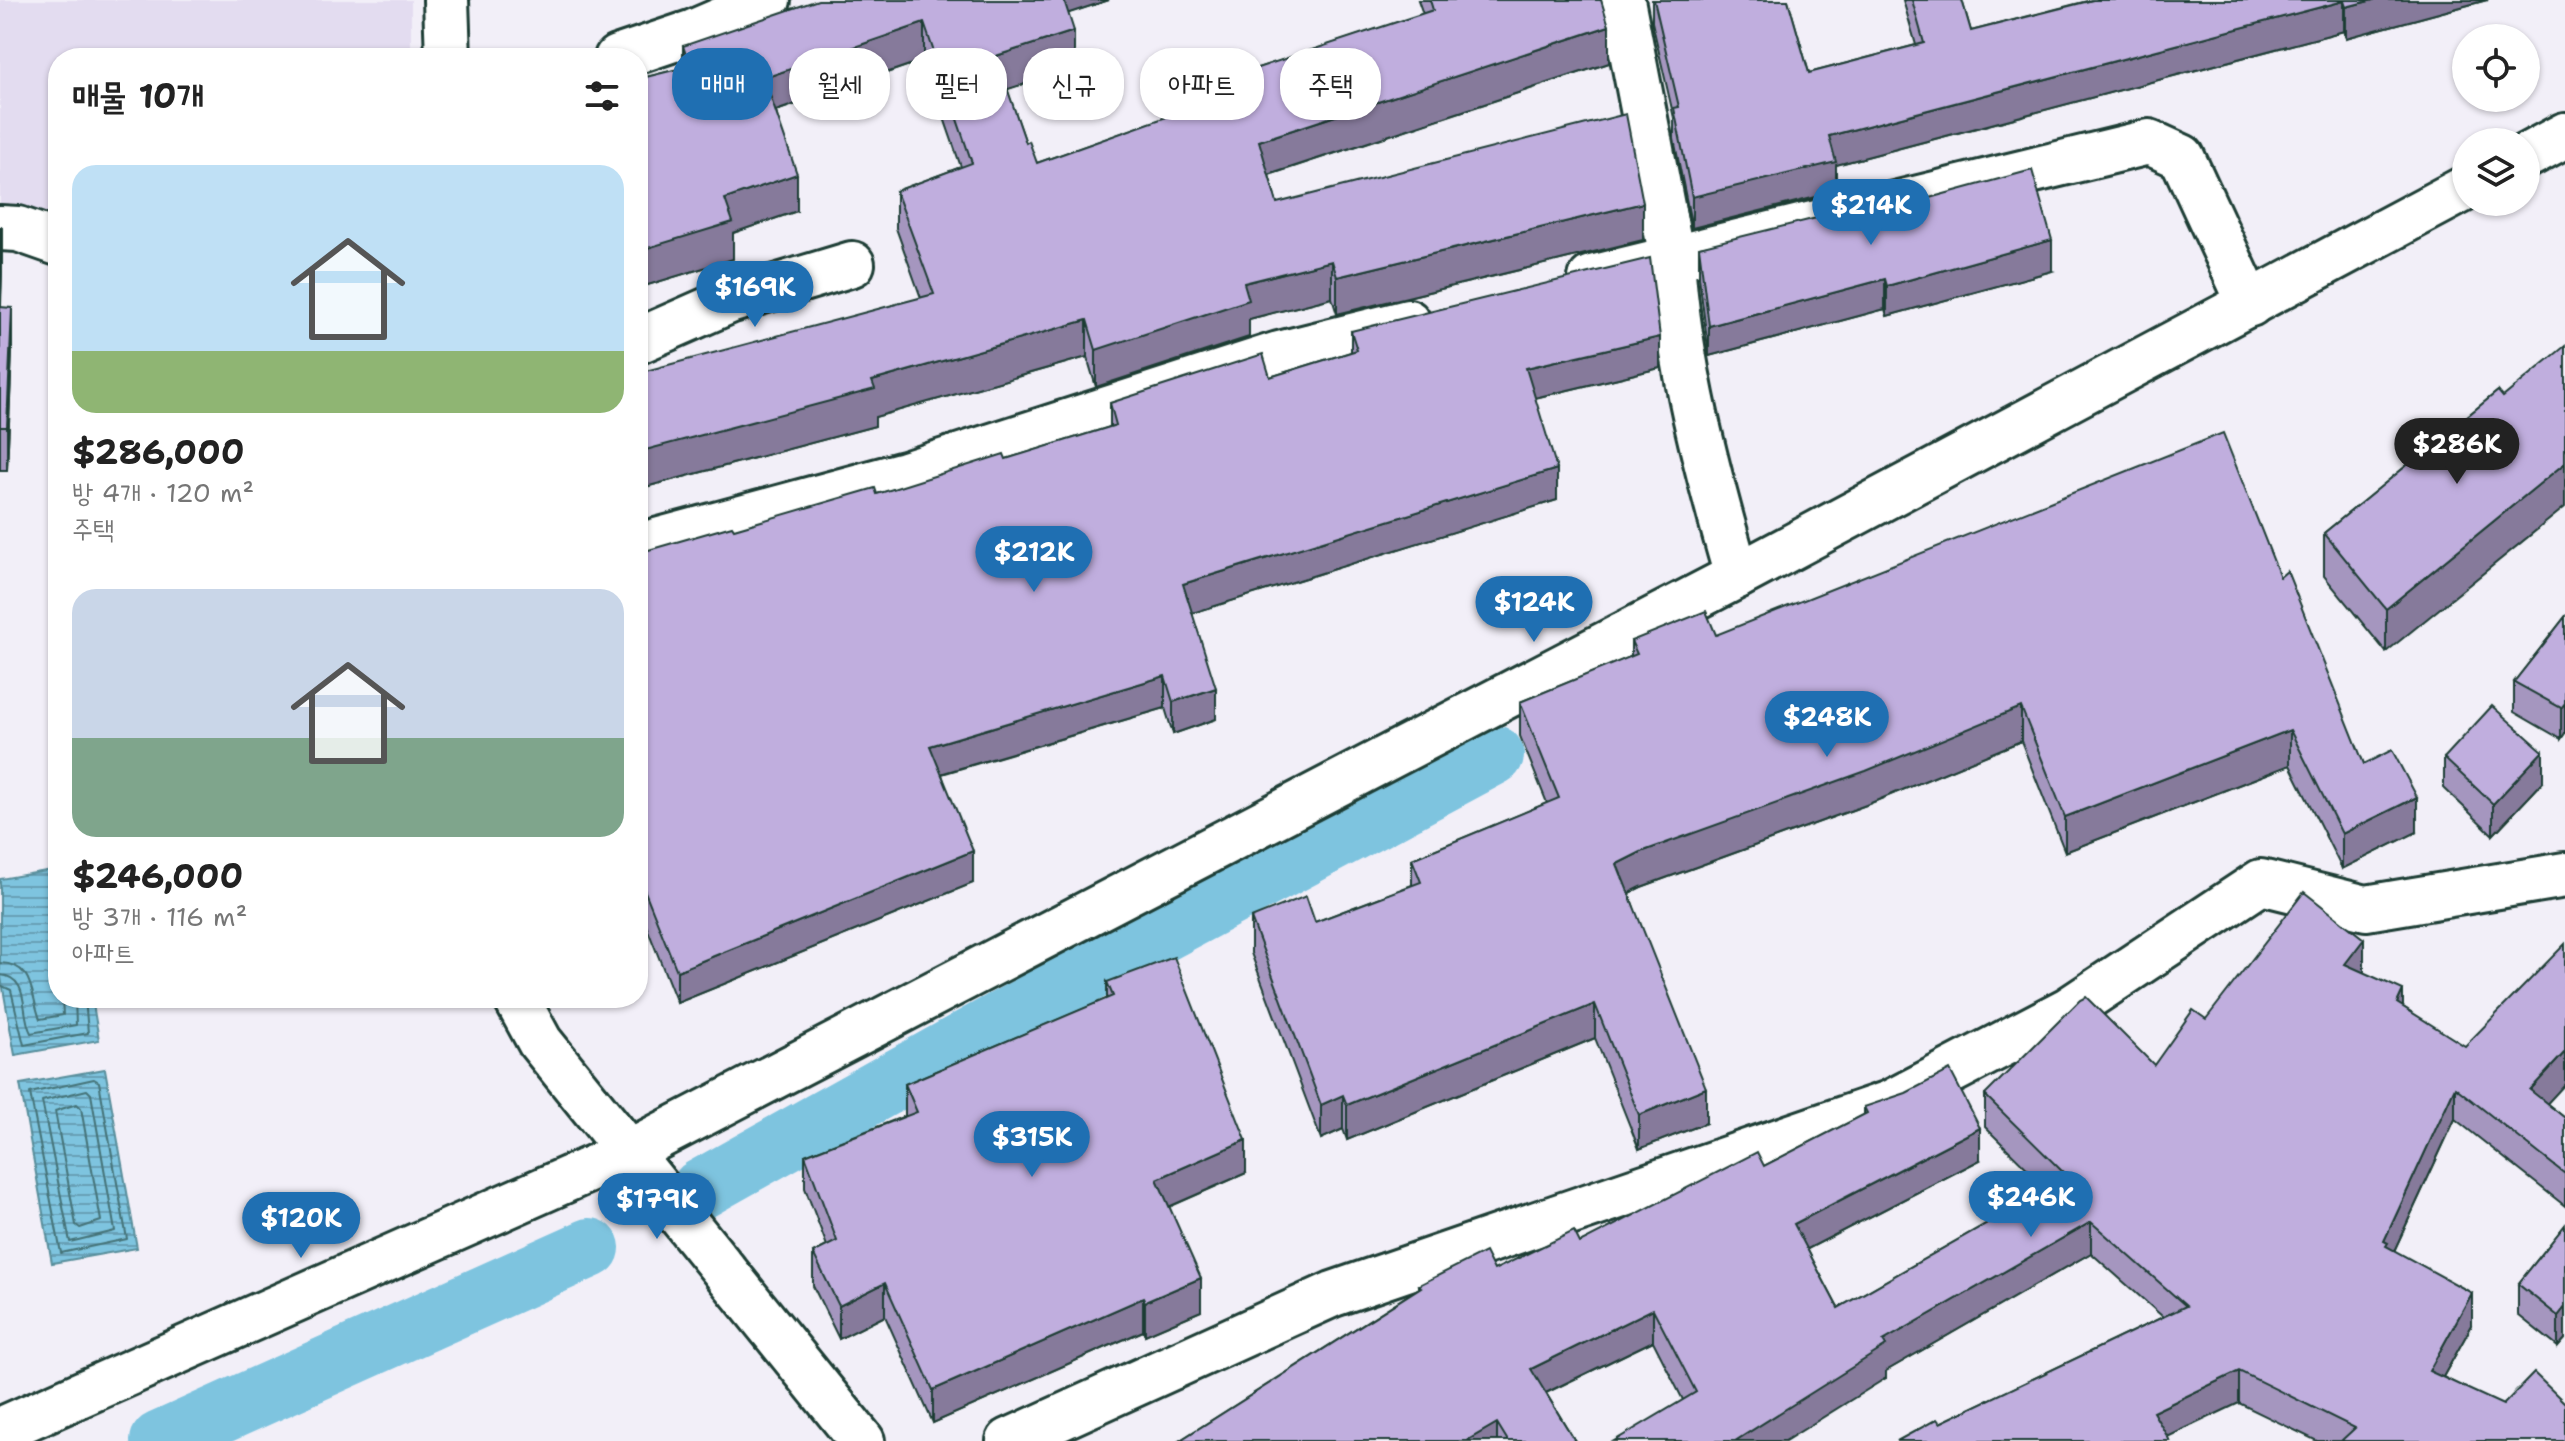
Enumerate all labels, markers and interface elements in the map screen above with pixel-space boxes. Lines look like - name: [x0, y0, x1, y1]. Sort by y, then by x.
- map controls: [2452, 24, 2540, 216]
- button: locate: [2452, 24, 2540, 112]
- chip: 매매: [672, 48, 773, 120]
- chip: 월세: [789, 48, 890, 120]
- chip: 필터: [906, 48, 1007, 120]
- chip: 신규: [1023, 48, 1124, 120]
- chip: 아파트: [1140, 48, 1264, 120]
- chip: 주택: [1280, 48, 1381, 120]
- text: 매물 10개: [72, 73, 204, 119]
- icon: filters: [580, 74, 624, 118]
- button: layers: [2452, 128, 2540, 216]
- pin: $214K: [1815, 179, 1927, 247]
- text: $214K: [1830, 187, 1912, 222]
- icon: home: [276, 217, 420, 361]
- pin: $169K: [699, 261, 811, 329]
- text: $169K: [714, 269, 796, 304]
- pin: $286K: [2401, 418, 2513, 486]
- text: $286K: [2412, 426, 2502, 461]
- text: $286,000: [72, 429, 244, 475]
- text: 방 4개 · 120 m²: [72, 475, 254, 510]
- text: 주택: [72, 511, 114, 546]
- pin: $212K: [978, 526, 1090, 594]
- text: $212K: [993, 534, 1075, 569]
- pin: $124K: [1478, 576, 1590, 644]
- text: $124K: [1493, 584, 1575, 619]
- icon: home: [276, 641, 420, 785]
- pin: $248K: [1771, 691, 1883, 759]
- text: $248K: [1783, 699, 1871, 734]
- text: $246,000: [72, 853, 243, 899]
- text: 방 3개 · 116 m²: [72, 899, 247, 934]
- text: 아파트: [72, 935, 135, 970]
- pin: $315K: [976, 1111, 1088, 1179]
- text: $315K: [992, 1119, 1072, 1154]
- pin: $246K: [1975, 1171, 2087, 1239]
- pin: $179K: [601, 1173, 713, 1241]
- text: $246K: [1987, 1179, 2075, 1214]
- text: $179K: [616, 1181, 698, 1216]
- pin: $120K: [245, 1192, 357, 1260]
- text: $120K: [260, 1200, 342, 1235]

